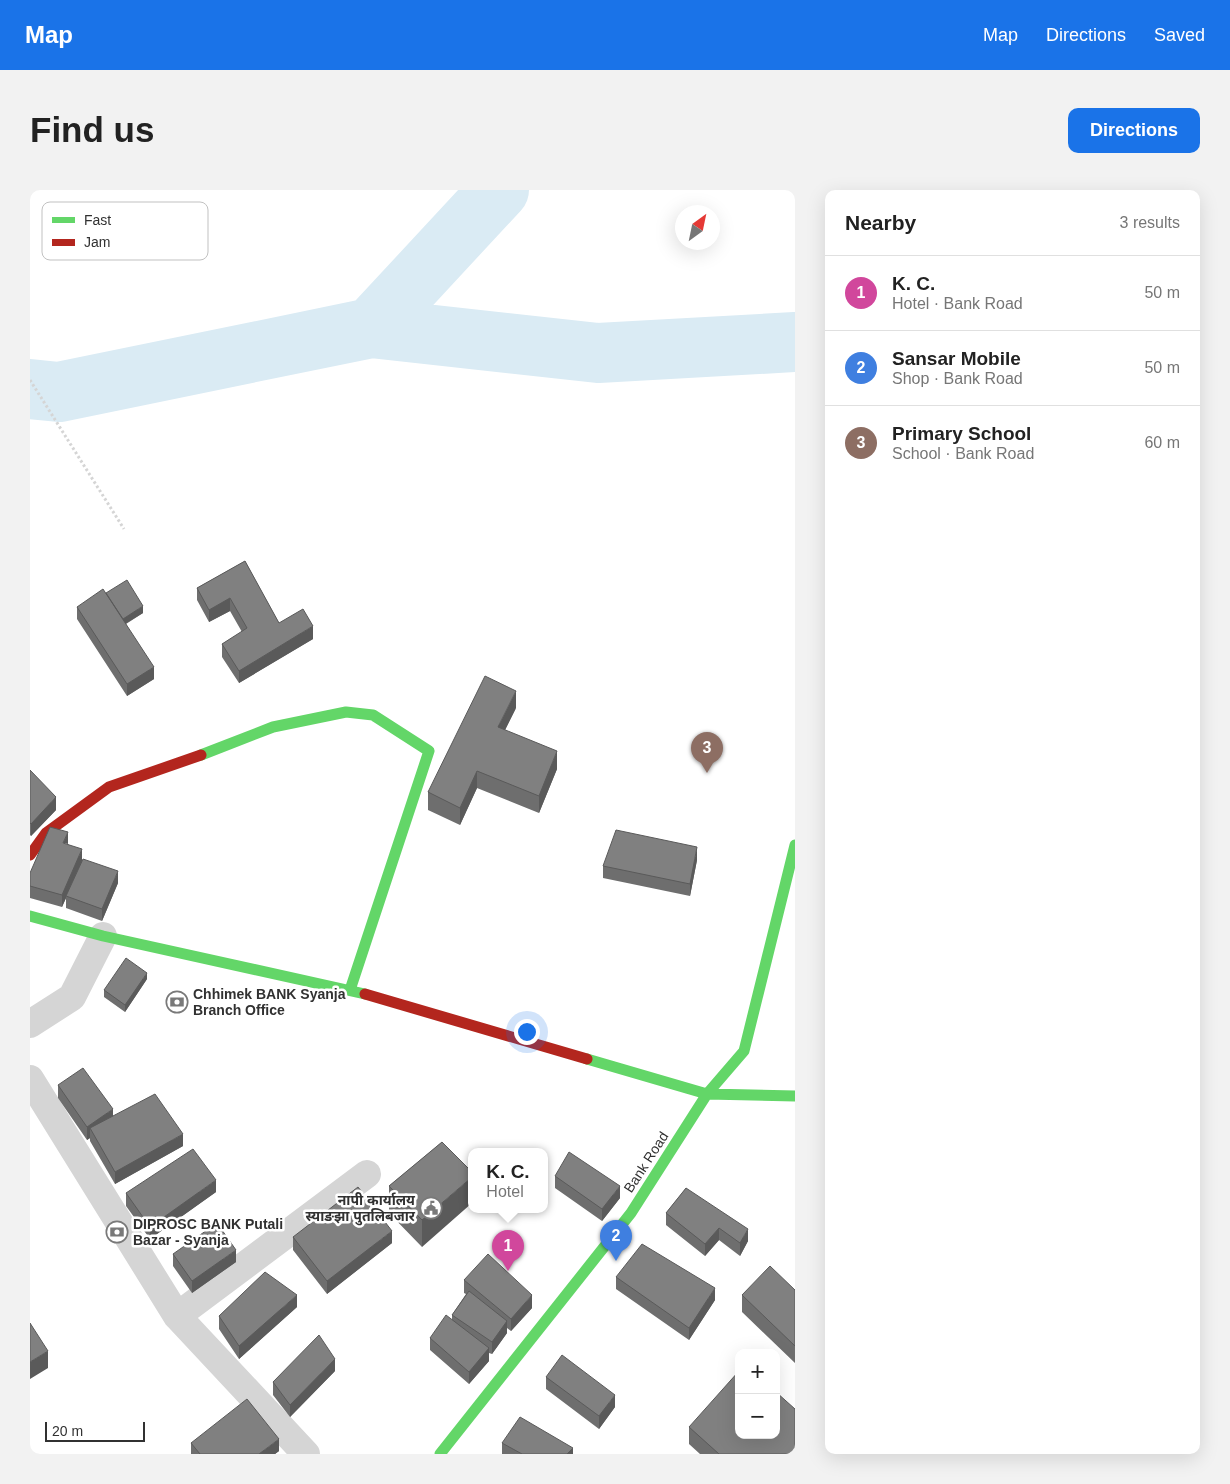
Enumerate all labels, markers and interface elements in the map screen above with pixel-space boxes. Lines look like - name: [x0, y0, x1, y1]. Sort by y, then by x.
- text: Map: [25, 21, 73, 48]
- text: Map: [983, 25, 1018, 45]
- text: Directions: [1046, 25, 1126, 45]
- text: Saved: [1154, 25, 1205, 45]
- button: Directions: [1068, 108, 1200, 153]
- text: Find us: [30, 110, 154, 149]
- legend: [42, 202, 208, 260]
- north arrow: [675, 205, 720, 250]
- text: Nearby: [845, 211, 916, 234]
- text: Fast: [84, 212, 111, 228]
- text: 3 results: [1120, 214, 1180, 231]
- text: Jam: [84, 234, 110, 250]
- text: K. C.: [892, 273, 935, 294]
- text: 1: [857, 284, 865, 301]
- text: 50 m: [1144, 284, 1180, 301]
- text: Hotel · Bank Road: [892, 295, 1023, 312]
- text: Sansar Mobile: [892, 348, 1021, 369]
- text: 2: [857, 359, 865, 376]
- text: 50 m: [1144, 359, 1180, 376]
- text: Shop · Bank Road: [892, 370, 1023, 387]
- text: Primary School: [892, 423, 1031, 444]
- text: 3: [857, 434, 865, 451]
- text: 60 m: [1144, 434, 1180, 451]
- text: School · Bank Road: [892, 445, 1034, 462]
- pin: 3: [691, 732, 723, 773]
- place label: Chhimek BANK Syanja Branch Office: [193, 986, 346, 1018]
- bank icon: Chhimek BANK Syanja Branch Office: [165, 990, 189, 1014]
- your location: [514, 1019, 540, 1045]
- street label: Bank Road: [620, 1129, 672, 1195]
- popup: [468, 1148, 548, 1213]
- text: K. C.: [486, 1161, 530, 1182]
- text: Hotel: [486, 1183, 524, 1200]
- place label: नापी कार्यालय स्याङझा पुतलिबजार: [306, 1192, 416, 1226]
- public building icon: नापी कार्यालय स्याङझा पुतलिबजार: [419, 1196, 443, 1220]
- place label: DIPROSC BANK Putali Bazar - Syanja: [133, 1216, 283, 1248]
- bank icon: DIPROSC BANK Putali Bazar - Syanja: [105, 1220, 129, 1244]
- pin: 2: [600, 1220, 632, 1261]
- pin: 1: [492, 1230, 524, 1271]
- map controls: [735, 1349, 780, 1439]
- button: +: [735, 1349, 780, 1394]
- button: −: [735, 1394, 780, 1439]
- scale bar: [45, 1419, 145, 1442]
- text: 20 m: [52, 1423, 83, 1439]

